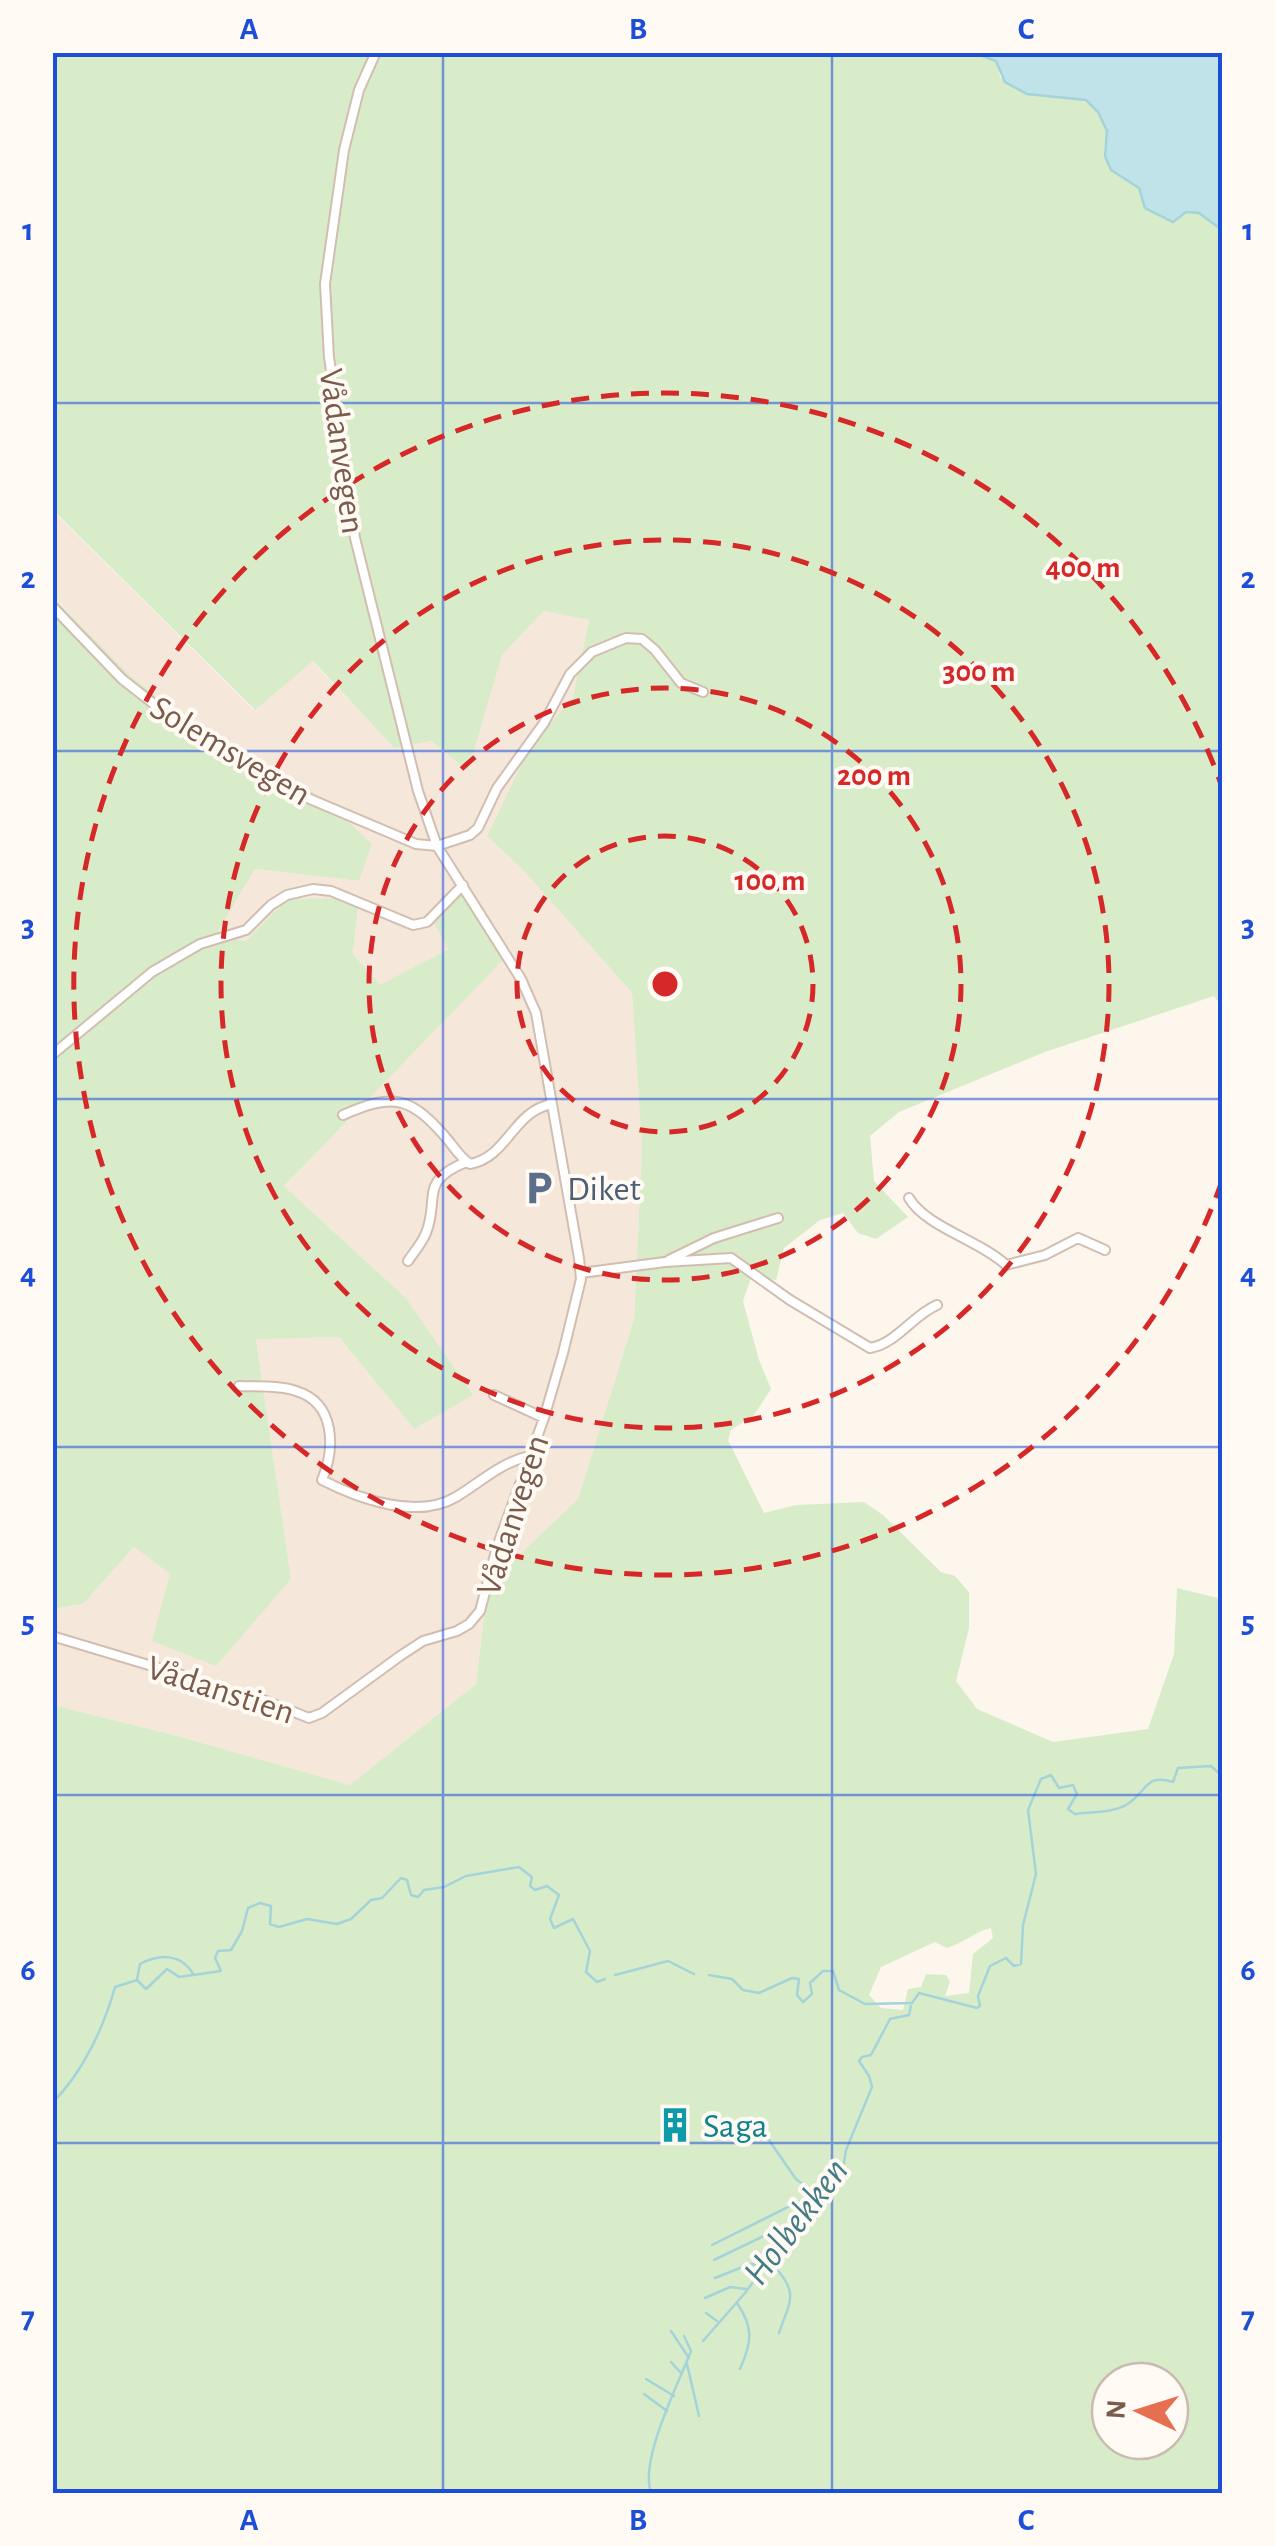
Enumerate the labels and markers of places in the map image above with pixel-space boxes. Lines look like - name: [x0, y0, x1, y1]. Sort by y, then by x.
- centre of rings: [647, 966, 683, 1002]
- parking icon: Diket: [520, 1169, 558, 1207]
- place label: Diket: [567, 1172, 641, 1207]
- building icon: Saga: [656, 2106, 694, 2144]
- place label: Saga: [703, 2109, 768, 2144]

